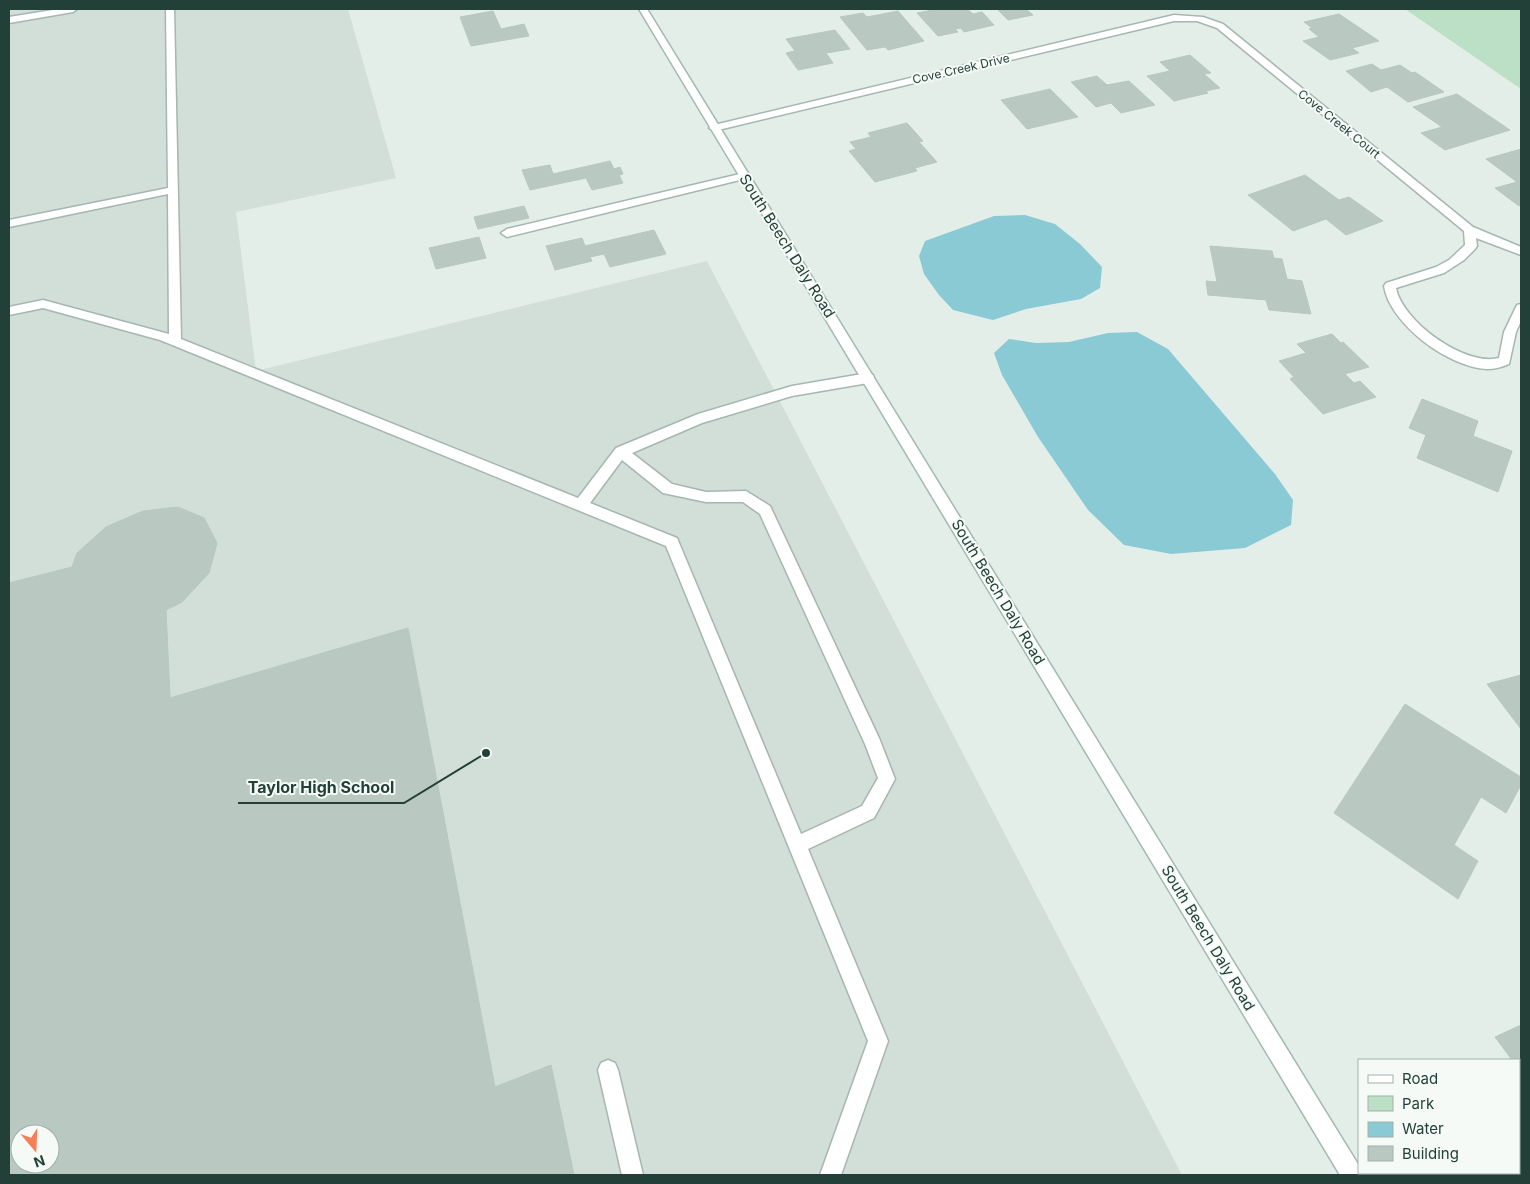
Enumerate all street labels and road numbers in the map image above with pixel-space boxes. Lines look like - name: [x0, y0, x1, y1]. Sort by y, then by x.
- street label: Cove Creek Drive: [911, 50, 1011, 87]
- street label: Cove Creek Court: [1295, 86, 1383, 161]
- street label: South Beech Daly Road: [735, 170, 840, 321]
- street label: South Beech Daly Road: [947, 516, 1049, 668]
- street label: South Beech Daly Road: [1157, 862, 1259, 1014]

